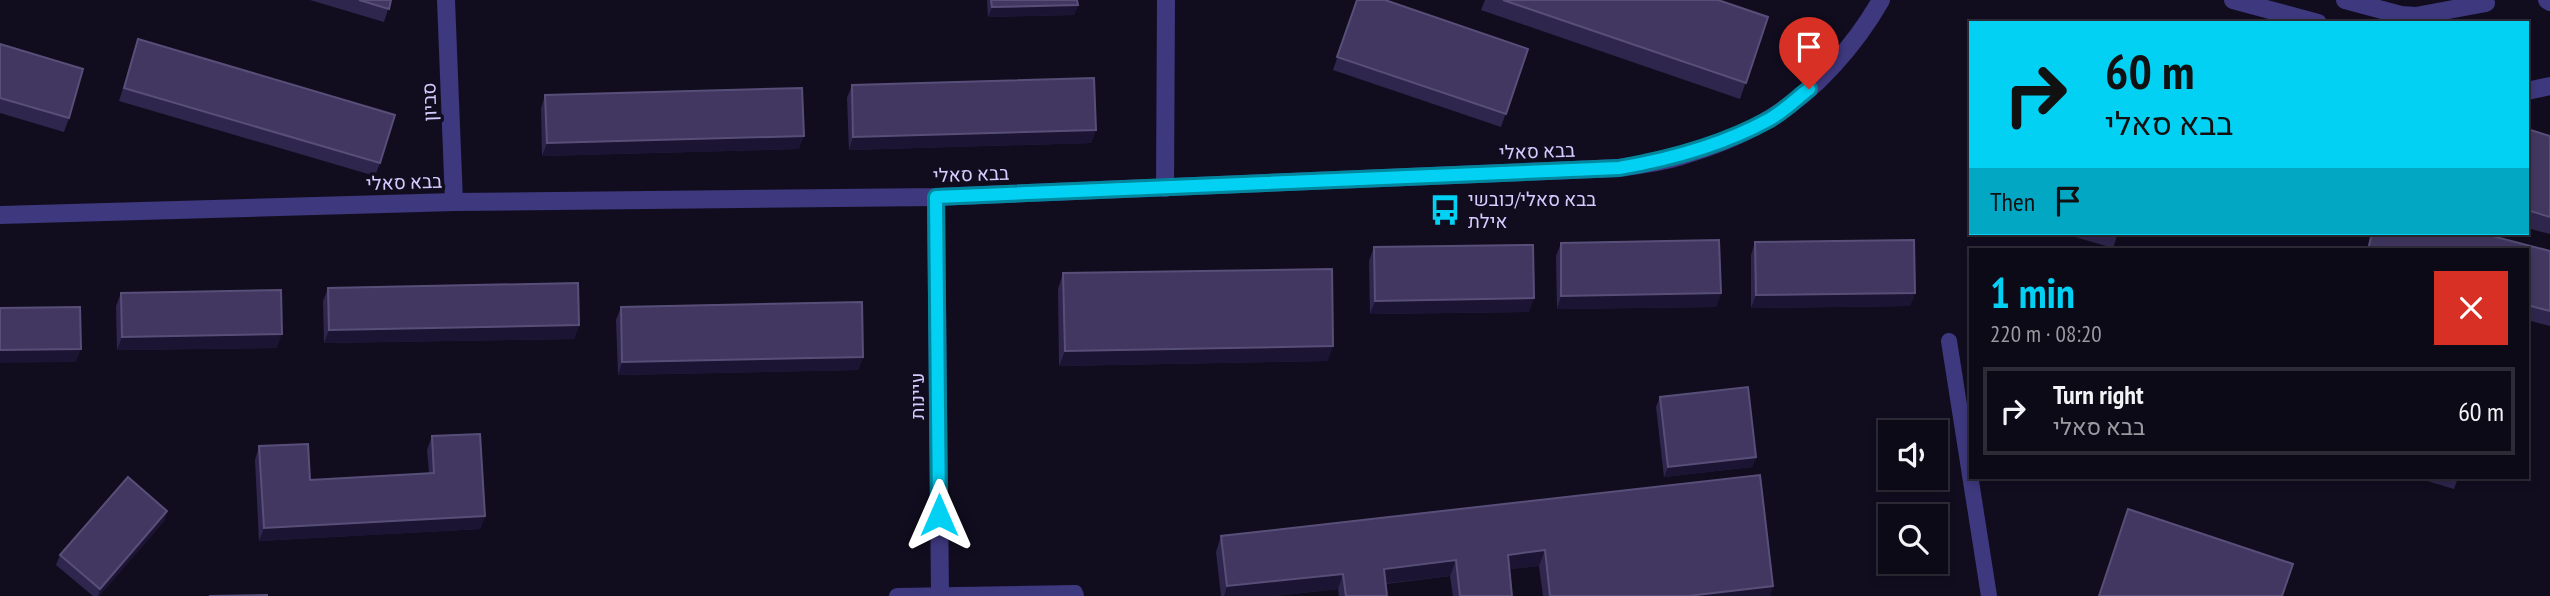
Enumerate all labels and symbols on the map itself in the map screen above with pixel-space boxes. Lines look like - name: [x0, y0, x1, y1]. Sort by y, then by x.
- pin: [1779, 17, 1839, 89]
- street label: סביון: [416, 82, 442, 122]
- street label: בבא סאלי: [1499, 138, 1575, 164]
- street label: בבא סאלי: [933, 161, 1009, 187]
- street label: בבא סאלי: [366, 169, 442, 195]
- place label: בבא סאלי/כובשי אילת: [1468, 187, 1596, 233]
- bus stop icon: בבא סאלי/כובשי אילת: [1428, 193, 1462, 227]
- street label: עיינות: [905, 373, 929, 419]
- position arrow: [902, 478, 976, 552]

